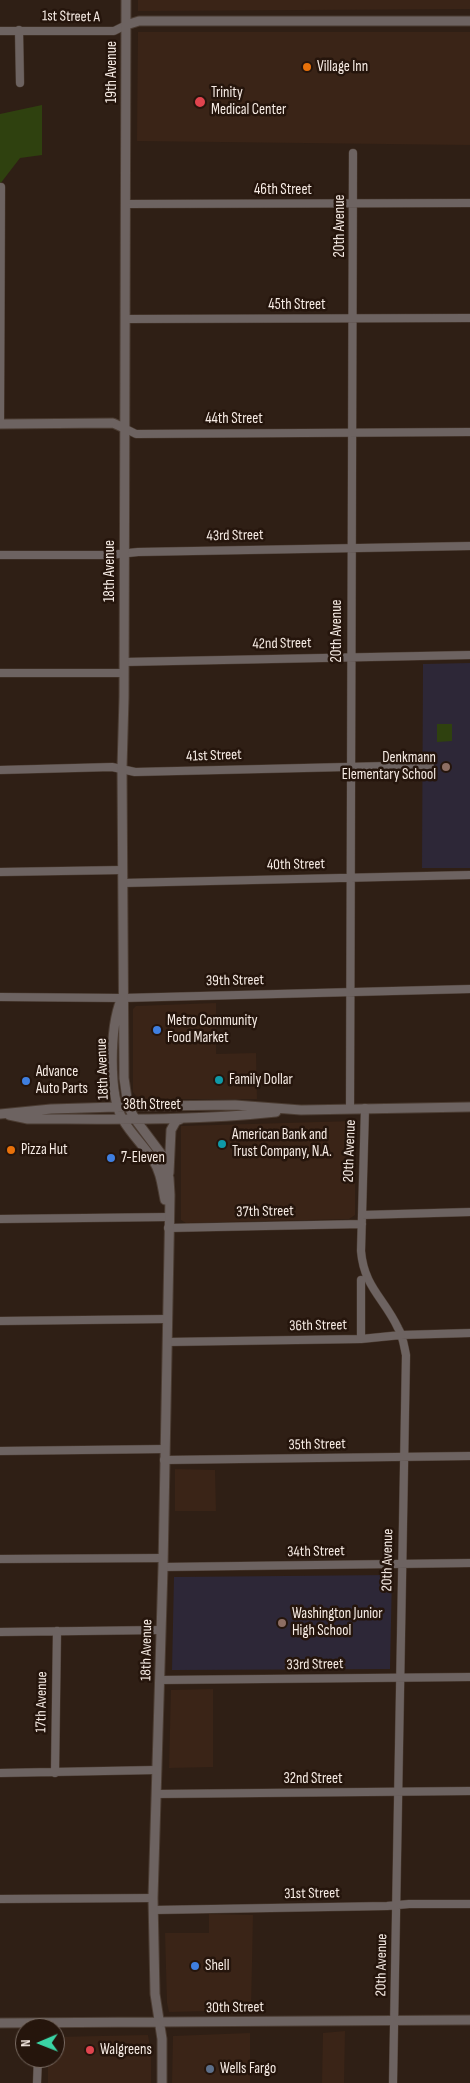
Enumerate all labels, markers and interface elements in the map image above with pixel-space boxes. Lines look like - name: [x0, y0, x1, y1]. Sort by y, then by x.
- street label: 1st Street A: [42, 7, 100, 27]
- street label: 19th Avenue: [103, 41, 121, 103]
- place label: Village Inn: [317, 58, 368, 76]
- marker: Village Inn: [301, 61, 313, 73]
- place label: Trinity Medical Center: [211, 84, 286, 119]
- marker: Trinity Medical Center: [193, 95, 207, 109]
- street label: 46th Street: [254, 181, 312, 199]
- street label: 20th Avenue: [331, 195, 349, 257]
- street label: 45th Street: [268, 296, 326, 314]
- street label: 44th Street: [205, 410, 263, 428]
- street label: 43rd Street: [206, 527, 264, 545]
- street label: 18th Avenue: [101, 540, 119, 602]
- street label: 20th Avenue: [328, 600, 346, 662]
- street label: 42nd Street: [252, 634, 312, 654]
- street label: 41st Street: [186, 746, 242, 766]
- place label: Denkmann Elementary School: [342, 749, 436, 784]
- marker: Denkmann Elementary School: [440, 761, 452, 773]
- street label: 40th Street: [267, 855, 325, 875]
- street label: 39th Street: [206, 971, 264, 991]
- place label: Metro Community Food Market: [167, 1012, 258, 1047]
- marker: Metro Community Food Market: [151, 1024, 163, 1036]
- street label: 18th Avenue: [93, 1038, 113, 1100]
- place label: Advance Auto Parts: [36, 1063, 88, 1098]
- place label: Family Dollar: [229, 1071, 293, 1089]
- marker: Family Dollar: [213, 1074, 225, 1086]
- marker: Advance Auto Parts: [20, 1075, 32, 1087]
- street label: 38th Street: [123, 1096, 181, 1114]
- street label: 20th Avenue: [340, 1119, 360, 1183]
- place label: American Bank and Trust Company, N.A.: [232, 1126, 332, 1161]
- marker: American Bank and Trust Company, N.A.: [216, 1138, 228, 1150]
- place label: Pizza Hut: [21, 1141, 68, 1159]
- marker: Pizza Hut: [5, 1144, 17, 1156]
- place label: 7-Eleven: [121, 1149, 165, 1167]
- marker: 7-Eleven: [105, 1152, 117, 1164]
- street label: 37th Street: [236, 1203, 294, 1221]
- street label: 36th Street: [289, 1316, 347, 1336]
- street label: 35th Street: [288, 1436, 346, 1454]
- street label: 20th Avenue: [378, 1528, 398, 1592]
- street label: 34th Street: [287, 1542, 345, 1562]
- place label: Washington Junior High School: [292, 1605, 383, 1640]
- marker: Washington Junior High School: [276, 1617, 288, 1629]
- street label: 18th Avenue: [137, 1619, 157, 1681]
- street label: 33rd Street: [286, 1656, 344, 1674]
- street label: 17th Avenue: [32, 1671, 52, 1733]
- street label: 32nd Street: [283, 1770, 343, 1788]
- street label: 31st Street: [284, 1885, 340, 1903]
- street label: 20th Avenue: [372, 1933, 392, 1997]
- place label: Shell: [205, 1957, 229, 1975]
- marker: Shell: [189, 1960, 201, 1972]
- street label: 30th Street: [206, 1998, 264, 2018]
- north arrow: [15, 2018, 65, 2068]
- text: N: [17, 2039, 34, 2047]
- place label: Walgreens: [100, 2041, 152, 2059]
- marker: Walgreens: [84, 2044, 96, 2056]
- place label: Wells Fargo: [220, 2060, 276, 2078]
- marker: Wells Fargo: [204, 2063, 216, 2075]

